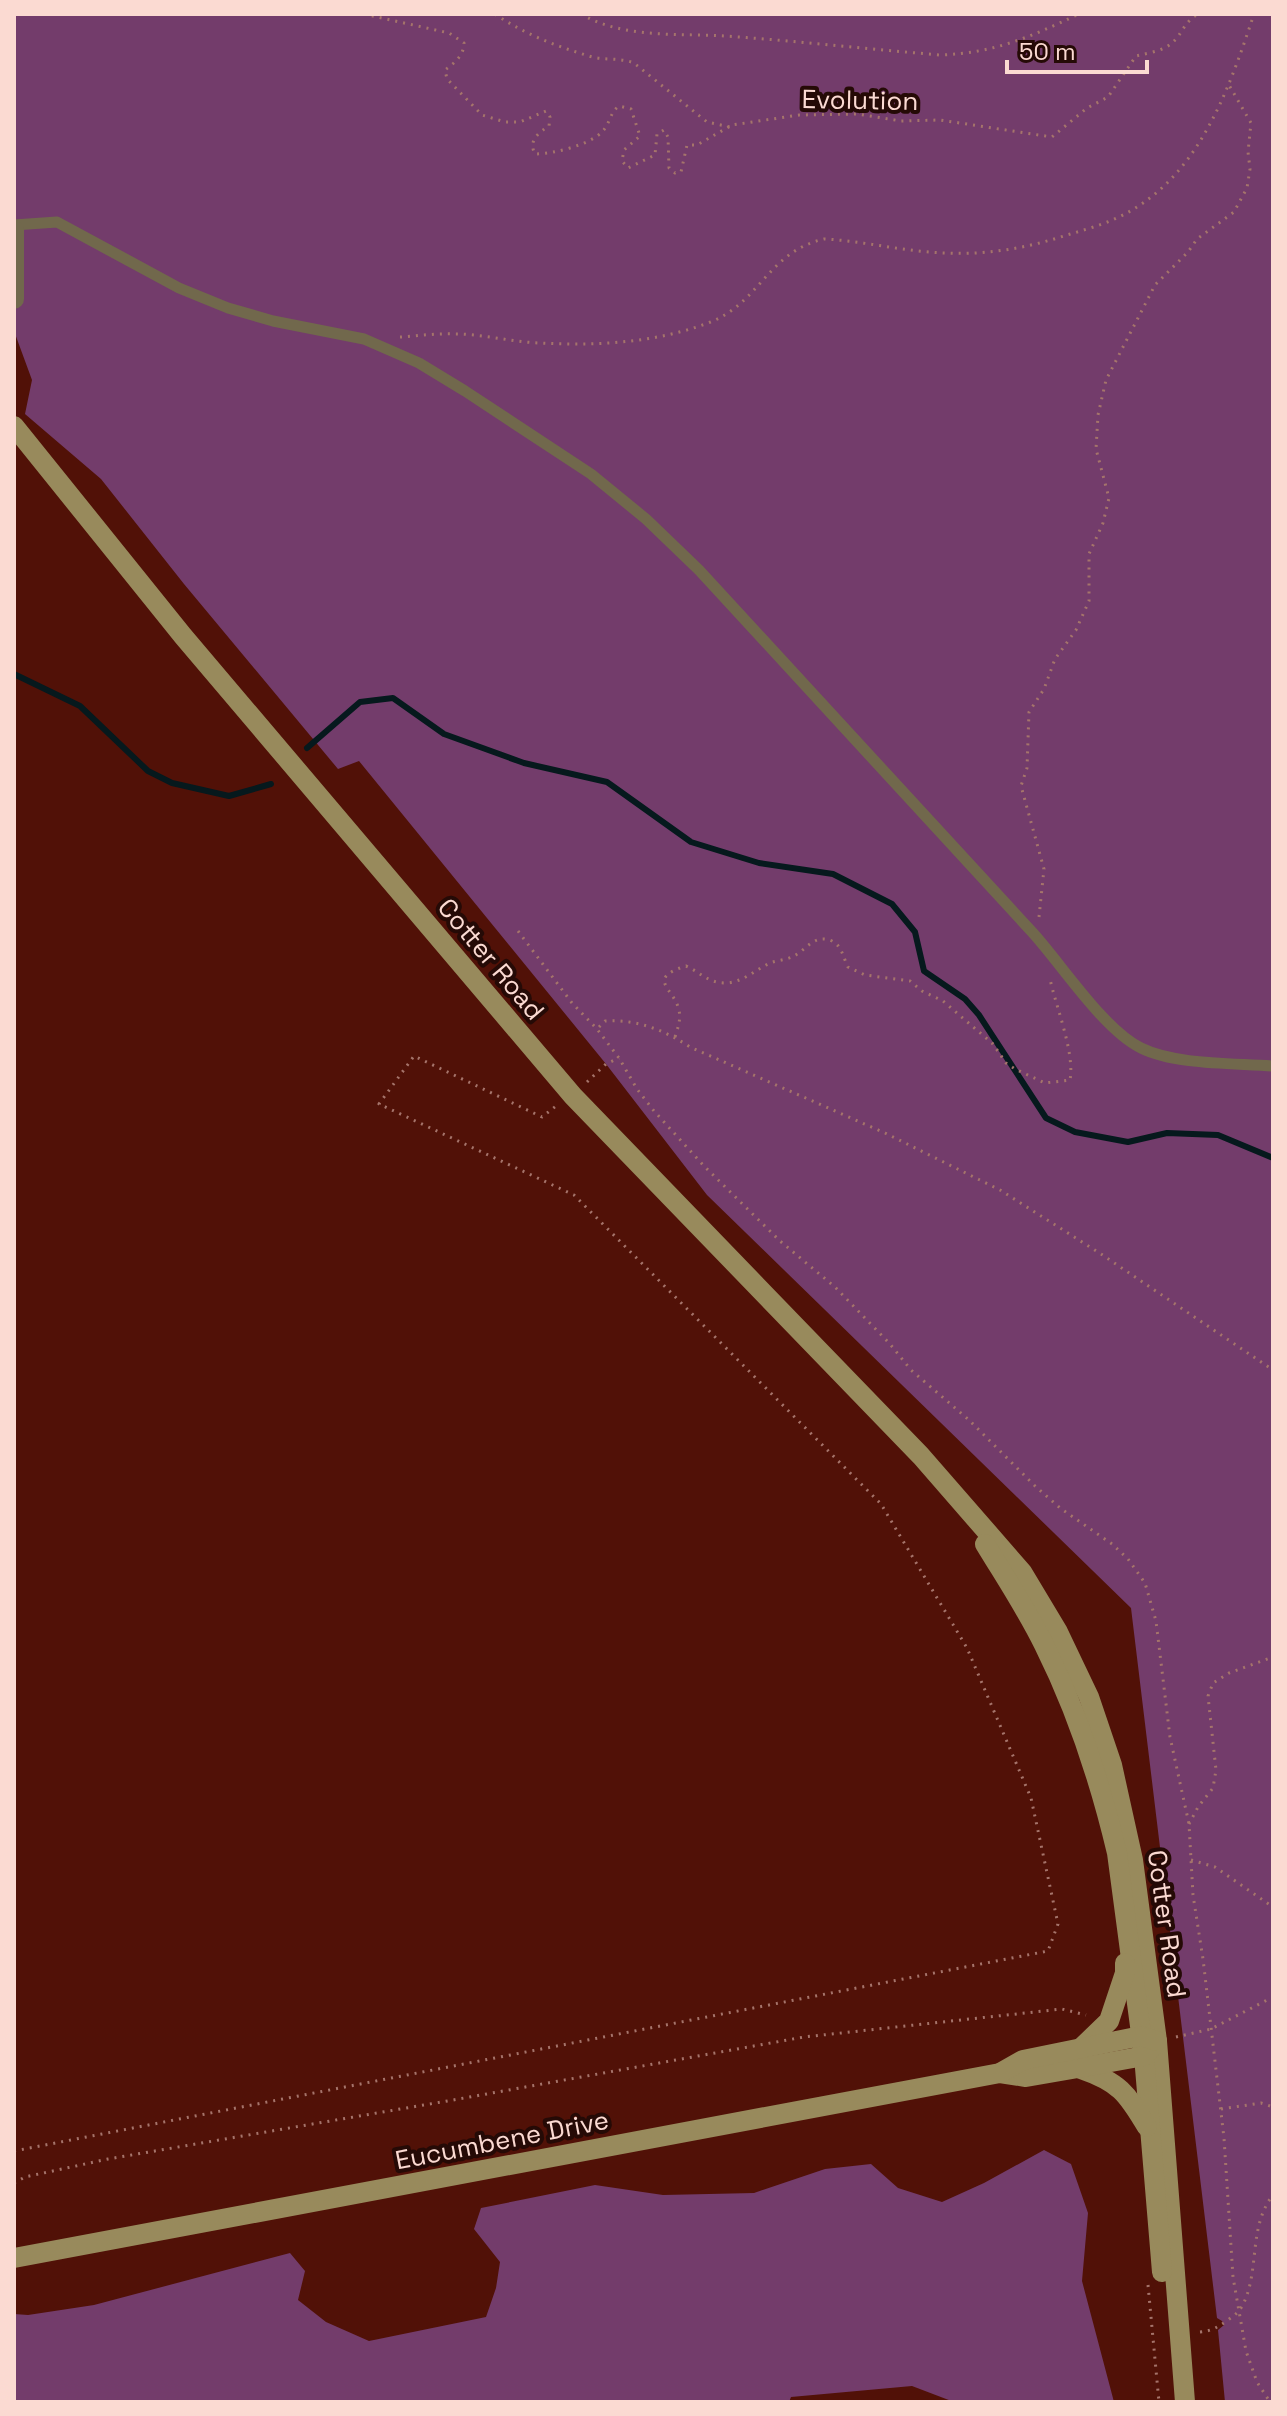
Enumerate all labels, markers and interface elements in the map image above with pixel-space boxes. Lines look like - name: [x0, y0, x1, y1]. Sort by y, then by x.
- scale bar: [1007, 24, 1147, 74]
- text: 50 m: [1019, 36, 1076, 67]
- street label: Evolution: [801, 82, 919, 118]
- street label: Cotter Road: [430, 891, 552, 1027]
- street label: Cotter Road: [1140, 1848, 1194, 2000]
- street label: Eucumbene Drive: [392, 2103, 612, 2177]

